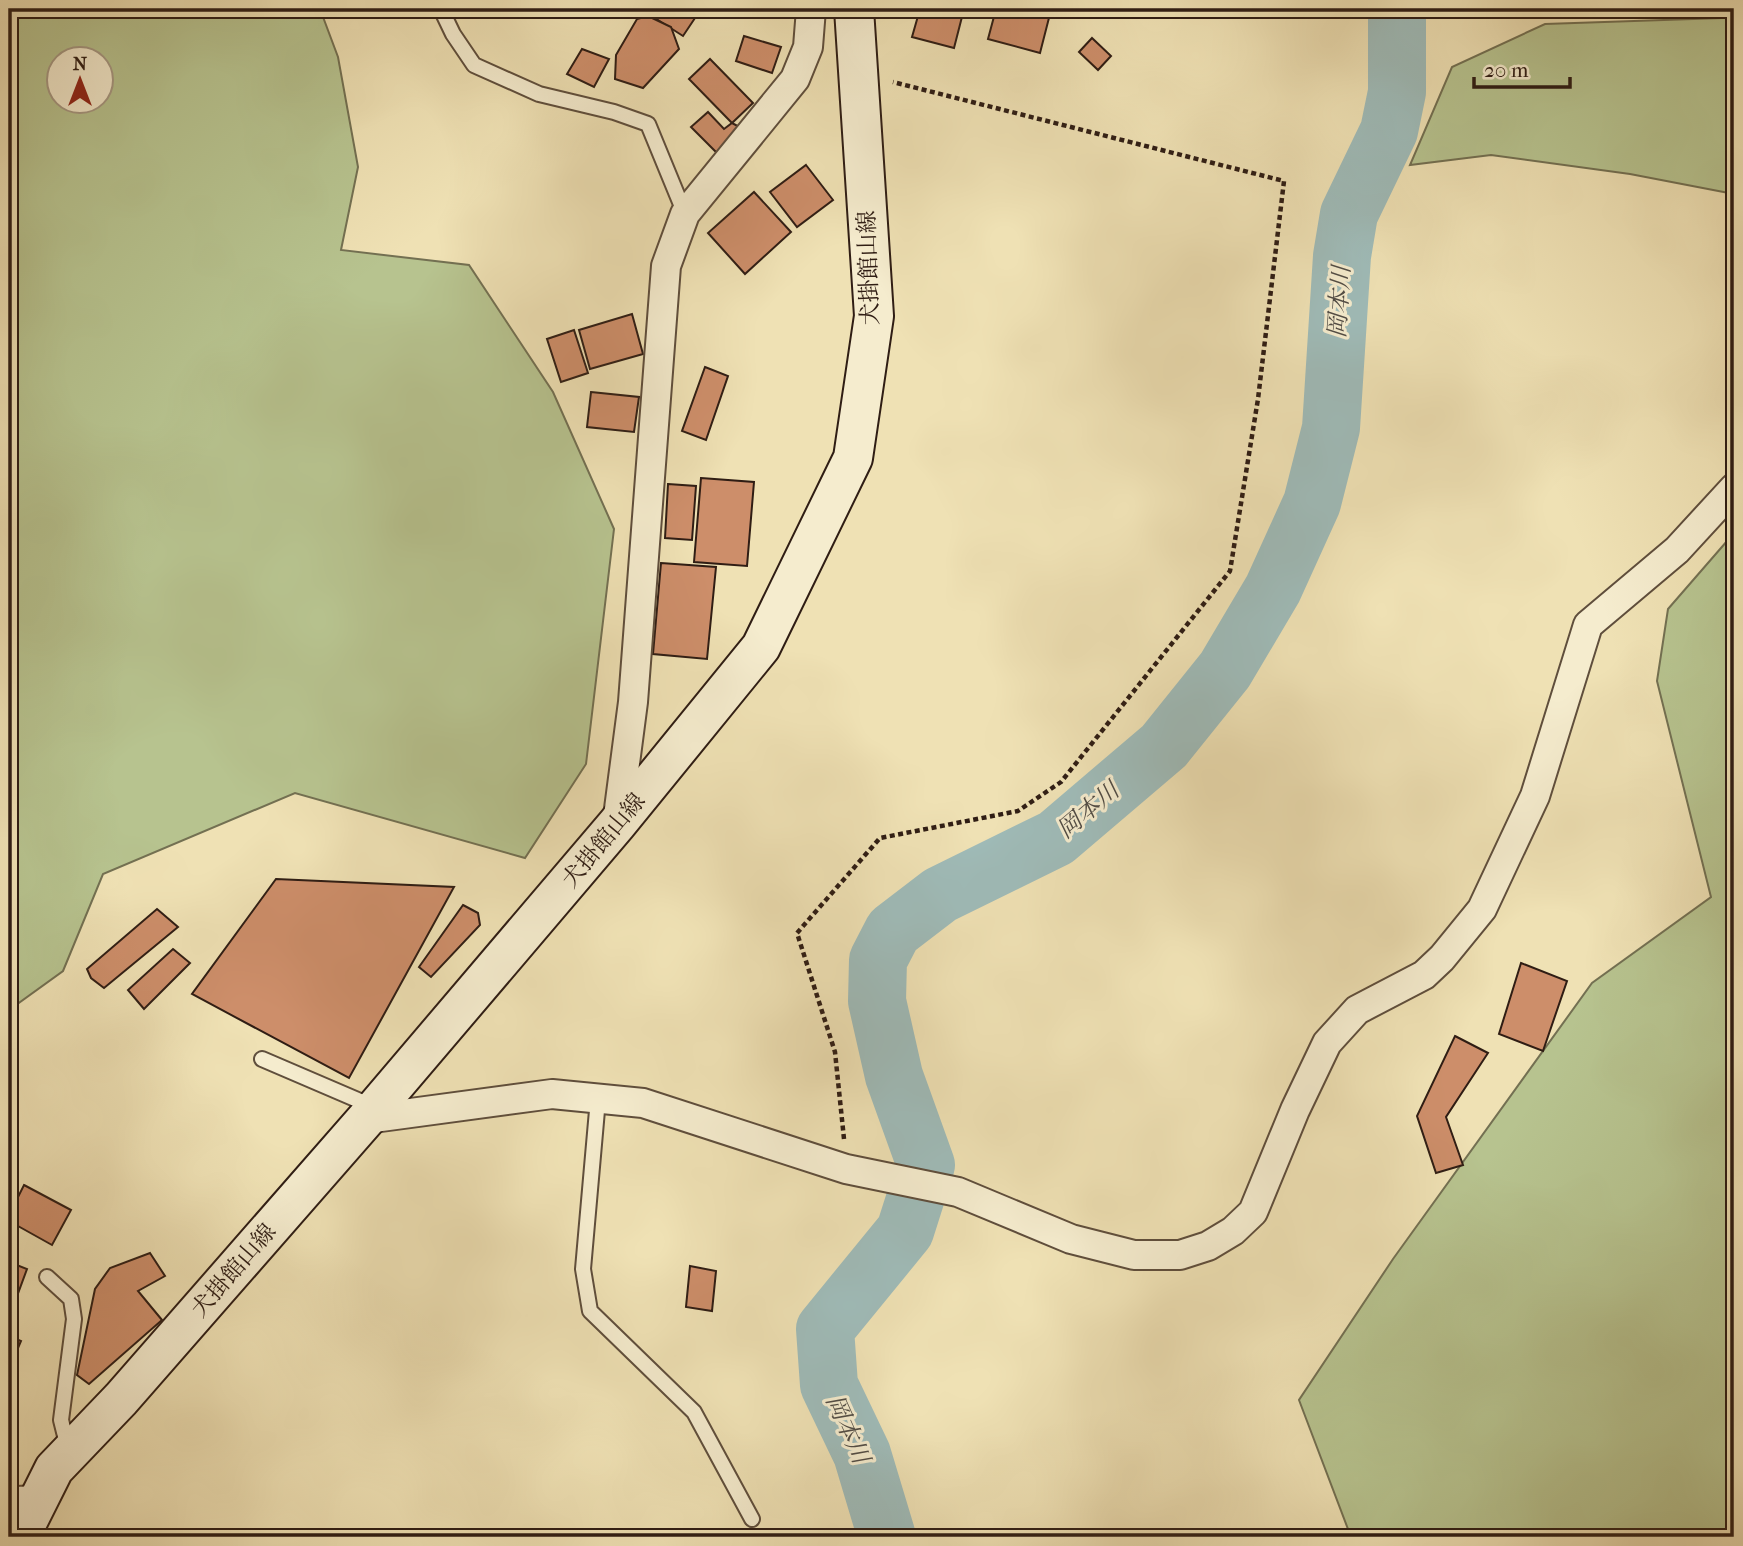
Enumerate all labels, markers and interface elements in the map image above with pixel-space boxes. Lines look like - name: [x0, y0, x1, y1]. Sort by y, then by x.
- north arrow: [46, 46, 116, 116]
- scale bar: [1474, 46, 1570, 90]
- text: N: [73, 53, 88, 75]
- text: 20 m: [1484, 58, 1529, 82]
- street label: 犬掛館山線: [853, 210, 884, 326]
- water label: 岡本川: [1323, 262, 1356, 339]
- water label: 岡本川: [1051, 774, 1127, 844]
- street label: 犬掛館山線: [556, 788, 651, 893]
- street label: 犬掛館山線: [185, 1218, 281, 1323]
- water label: 岡本川: [821, 1390, 877, 1470]

